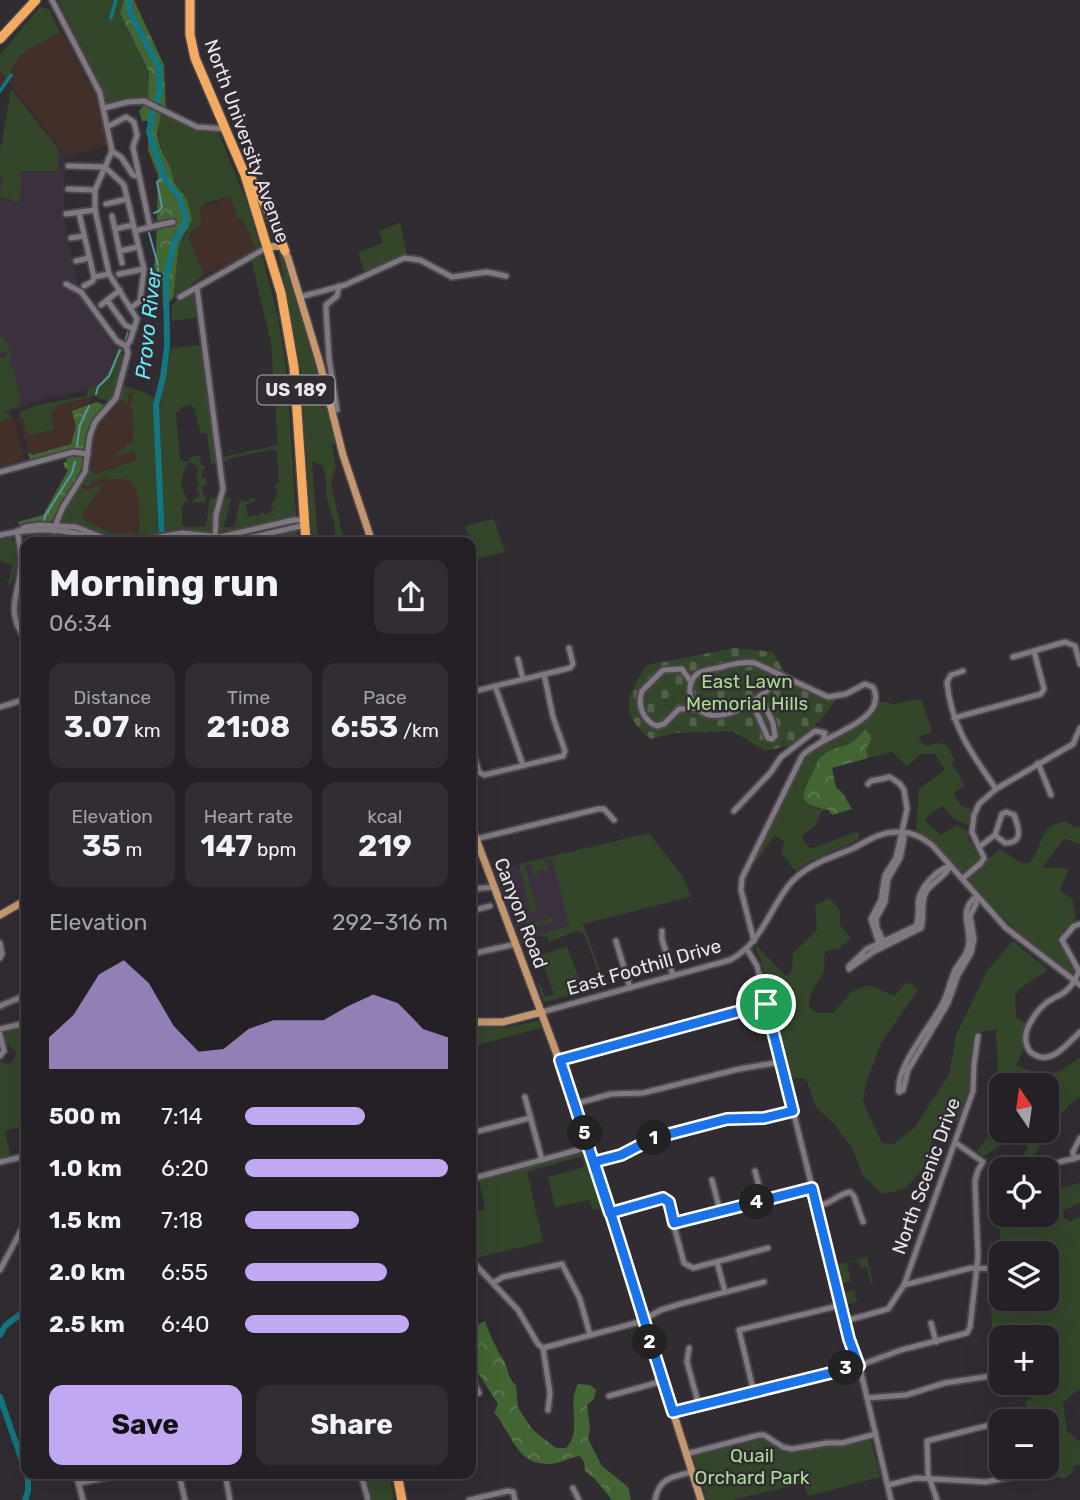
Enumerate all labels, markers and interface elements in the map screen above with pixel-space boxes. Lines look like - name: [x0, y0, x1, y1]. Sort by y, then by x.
- street label: North University Avenue: [199, 36, 295, 246]
- water label: Provo River: [130, 266, 166, 381]
- road number: US 189: [258, 376, 334, 404]
- text: Morning run: [49, 560, 279, 606]
- button: share: [374, 560, 448, 634]
- text: 06:34: [49, 609, 111, 637]
- park label: East Lawn Memorial Hills: [686, 670, 808, 715]
- text: Distance: [73, 686, 151, 709]
- text: Time: [227, 686, 270, 709]
- text: Pace: [363, 686, 407, 709]
- text: 3.07: [64, 709, 129, 745]
- text: 21:08: [207, 709, 290, 745]
- text: 6:53: [331, 709, 398, 745]
- text: km: [129, 719, 161, 742]
- text: /km: [398, 719, 439, 742]
- text: Elevation: [71, 805, 153, 828]
- text: Heart rate: [204, 805, 293, 828]
- text: kcal: [367, 805, 402, 828]
- text: 35: [82, 828, 121, 864]
- text: 147: [200, 828, 252, 864]
- text: 219: [358, 828, 412, 864]
- text: m: [121, 838, 143, 861]
- text: bpm: [252, 838, 297, 861]
- street label: Canyon Road: [489, 854, 553, 972]
- text: Elevation: [49, 908, 148, 936]
- text: 292–316 m: [332, 908, 448, 936]
- street label: East Foothill Drive: [564, 934, 724, 1000]
- pin: [736, 974, 796, 1034]
- icon: arrive: [747, 985, 785, 1023]
- north arrow: [989, 1073, 1059, 1143]
- map controls: [989, 1073, 1059, 1479]
- street label: North Scenic Drive: [887, 1095, 965, 1257]
- text: 500 m: [49, 1102, 121, 1130]
- text: 7:14: [161, 1102, 203, 1130]
- pin: 5: [568, 1116, 602, 1150]
- pin: 1: [636, 1120, 672, 1156]
- text: 5: [578, 1121, 591, 1144]
- text: 1: [649, 1126, 658, 1149]
- text: 1.0 km: [49, 1154, 122, 1182]
- text: 6:20: [161, 1154, 209, 1182]
- button: locate: [989, 1157, 1059, 1227]
- pin: 4: [740, 1184, 774, 1220]
- text: 4: [750, 1190, 763, 1213]
- text: 1.5 km: [49, 1206, 121, 1234]
- text: 7:18: [161, 1206, 203, 1234]
- button: layers: [989, 1241, 1059, 1311]
- text: 2.0 km: [49, 1258, 125, 1286]
- text: 6:55: [161, 1258, 208, 1286]
- text: 2.5 km: [49, 1310, 125, 1338]
- text: 6:40: [161, 1310, 210, 1338]
- pin: 2: [632, 1324, 668, 1360]
- button: +: [989, 1325, 1059, 1395]
- text: 2: [643, 1330, 656, 1353]
- pin: 3: [828, 1350, 864, 1386]
- text: 3: [839, 1356, 852, 1379]
- button: Save: [49, 1385, 242, 1465]
- button: Share: [256, 1385, 448, 1465]
- button: −: [989, 1409, 1059, 1479]
- park label: Quail Orchard Park: [695, 1444, 810, 1489]

